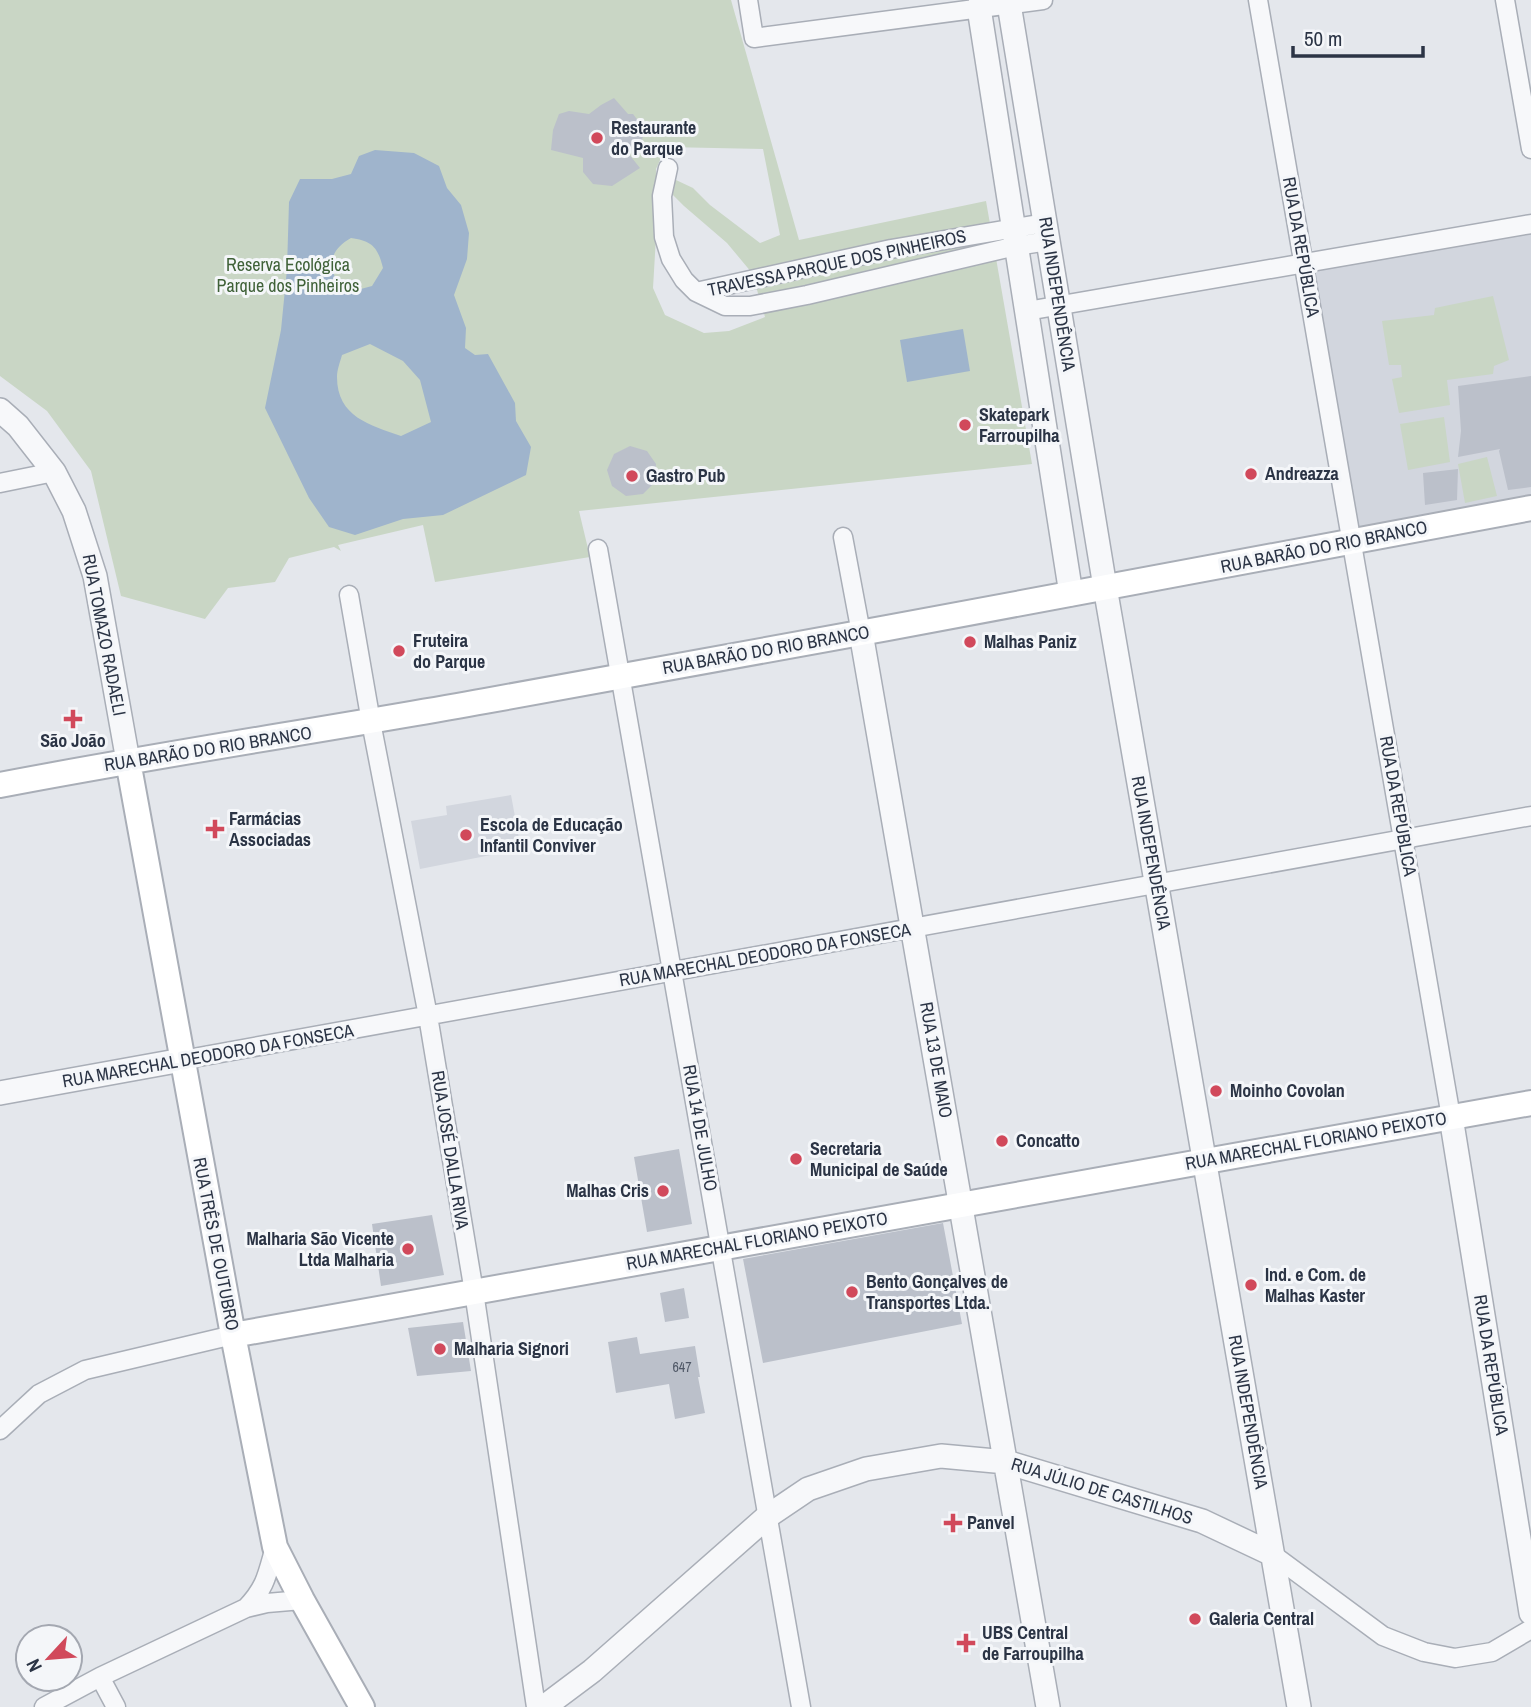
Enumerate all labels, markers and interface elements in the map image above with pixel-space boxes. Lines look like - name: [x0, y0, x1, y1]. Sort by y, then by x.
- scale bar: [1293, 14, 1422, 58]
- text: 50 m: [1304, 24, 1342, 53]
- place label: Restaurante do Parque: [611, 115, 696, 161]
- marker: Restaurante do Parque: [589, 130, 605, 146]
- street label: RUA DA REPÚBLICA: [1277, 175, 1326, 319]
- street label: RUA INDEPENDÊNCIA: [1033, 215, 1082, 373]
- street label: TRAVESSA PARQUE DOS PINHEIROS: [705, 223, 969, 302]
- park label: Reserva Ecológica Parque dos Pinheiros: [217, 252, 359, 298]
- place label: Skatepark Farroupilha: [979, 402, 1060, 448]
- marker: Skatepark Farroupilha: [957, 417, 973, 433]
- place label: Andreazza: [1265, 461, 1340, 486]
- place label: Gastro Pub: [646, 463, 726, 488]
- marker: Andreazza: [1243, 466, 1259, 482]
- marker: Gastro Pub: [624, 468, 640, 484]
- street label: RUA BARÃO DO RIO BRANCO: [1218, 514, 1429, 579]
- street label: RUA TOMAZO RADAELI: [77, 552, 132, 718]
- street label: RUA BARÃO DO RIO BRANCO: [660, 619, 871, 680]
- place label: Fruteira do Parque: [413, 628, 485, 674]
- place label: Malhas Paniz: [984, 629, 1077, 654]
- marker: Malhas Paniz: [962, 634, 978, 650]
- marker: Fruteira do Parque: [391, 643, 407, 659]
- marker: São João: [65, 711, 81, 727]
- street label: RUA BARÃO DO RIO BRANCO: [102, 720, 314, 777]
- place label: São João: [40, 728, 106, 753]
- street label: RUA DA REPÚBLICA: [1374, 734, 1423, 878]
- street label: RUA INDEPENDÊNCIA: [1126, 774, 1177, 932]
- place label: Farmácias Associadas: [229, 806, 311, 852]
- place label: Escola de Educação Infantil Conviver: [480, 812, 623, 858]
- marker: Farmácias Associadas: [207, 821, 223, 837]
- marker: Escola de Educação Infantil Conviver: [458, 827, 474, 843]
- street label: RUA MARECHAL DEODORO DA FONSECA: [617, 917, 913, 992]
- street label: RUA 13 DE MAIO: [914, 1000, 959, 1120]
- street label: RUA MARECHAL DEODORO DA FONSECA: [60, 1018, 356, 1093]
- street label: RUA 14 DE JULHO: [677, 1063, 724, 1193]
- street label: RUA JOSÉ DALLA RIVA: [426, 1069, 475, 1231]
- place label: Moinho Covolan: [1230, 1078, 1345, 1103]
- marker: Moinho Covolan: [1208, 1083, 1224, 1099]
- street label: RUA MARECHAL FLORIANO PEIXOTO: [1183, 1105, 1449, 1176]
- place label: Concatto: [1016, 1128, 1080, 1153]
- marker: Concatto: [994, 1133, 1010, 1149]
- place label: Secretaria Municipal de Saúde: [810, 1136, 948, 1182]
- marker: Secretaria Municipal de Saúde: [788, 1151, 804, 1167]
- street label: RUA TRÊS DE OUTUBRO: [187, 1155, 246, 1333]
- place label: Malhas Cris: [566, 1178, 649, 1203]
- marker: Malhas Cris: [655, 1183, 671, 1199]
- street label: RUA MARECHAL FLORIANO PEIXOTO: [624, 1205, 890, 1276]
- place label: Malharia São Vicente Ltda Malharia: [247, 1226, 395, 1272]
- marker: Malharia São Vicente Ltda Malharia: [400, 1241, 416, 1257]
- place label: Ind. e Com. de Malhas Kaster: [1265, 1262, 1366, 1308]
- place label: Bento Gonçalves de Transportes Ltda.: [866, 1269, 1008, 1315]
- marker: Ind. e Com. de Malhas Kaster: [1243, 1277, 1259, 1293]
- marker: Bento Gonçalves de Transportes Ltda.: [844, 1284, 860, 1300]
- street label: RUA DA REPÚBLICA: [1468, 1293, 1515, 1437]
- street label: RUA INDEPENDÊNCIA: [1223, 1333, 1274, 1491]
- place label: Malharia Signori: [454, 1336, 569, 1361]
- marker: Malharia Signori: [432, 1341, 448, 1357]
- house number: 647: [672, 1358, 692, 1376]
- street label: RUA JÚLIO DE CASTILHOS: [1008, 1451, 1196, 1530]
- place label: Panvel: [967, 1510, 1015, 1535]
- marker: Panvel: [945, 1515, 961, 1531]
- place label: Galeria Central: [1209, 1606, 1314, 1631]
- marker: Galeria Central: [1187, 1611, 1203, 1627]
- place label: UBS Central de Farroupilha: [982, 1620, 1085, 1666]
- north arrow: [14, 1623, 84, 1693]
- marker: UBS Central de Farroupilha: [956, 1633, 976, 1653]
- text: N: [20, 1655, 48, 1676]

